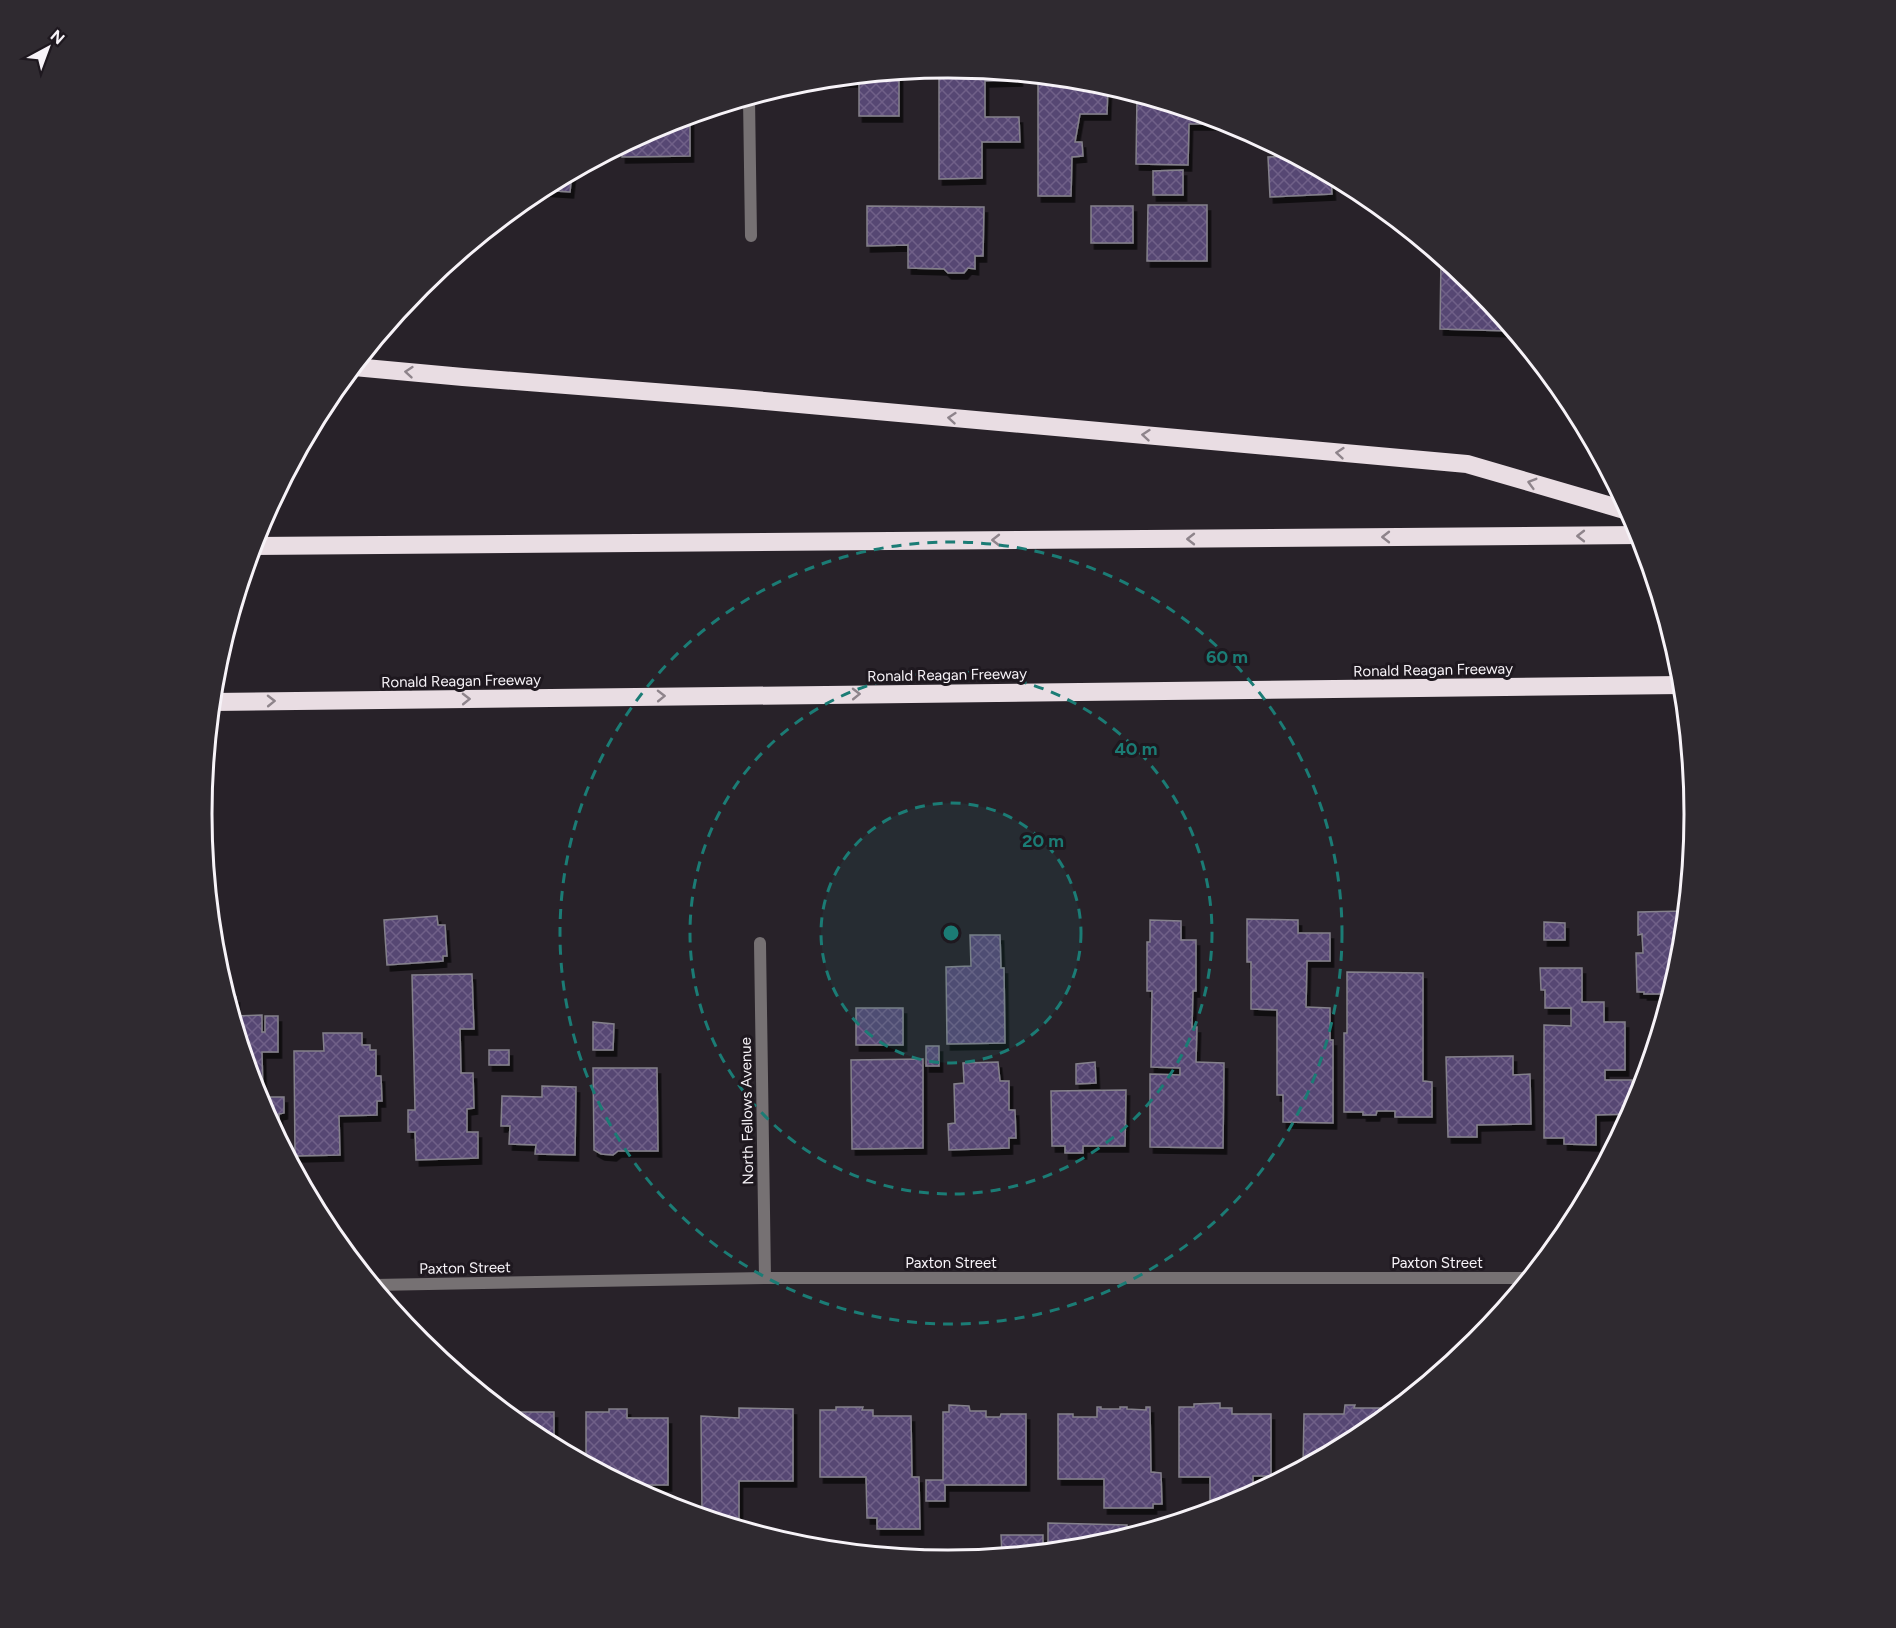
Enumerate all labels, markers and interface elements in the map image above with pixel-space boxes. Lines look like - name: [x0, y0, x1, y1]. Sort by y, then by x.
- north arrow: [18, 18, 78, 78]
- text: N: [47, 26, 68, 48]
- one-way arrow: [404, 366, 413, 379]
- one-way arrow: [947, 412, 956, 425]
- one-way arrow: [1141, 429, 1150, 442]
- one-way arrow: [1335, 447, 1345, 460]
- one-way arrow: [1527, 478, 1538, 490]
- one-way arrow: [1577, 530, 1586, 542]
- one-way arrow: [1382, 531, 1391, 543]
- one-way arrow: [1187, 533, 1196, 545]
- one-way arrow: [992, 534, 1001, 546]
- text: 60 m: [1206, 646, 1248, 668]
- street label: Ronald Reagan Freeway: [1353, 660, 1513, 680]
- street label: Ronald Reagan Freeway: [867, 665, 1027, 685]
- street label: Ronald Reagan Freeway: [381, 671, 541, 691]
- one-way arrow: [852, 688, 861, 700]
- one-way arrow: [657, 690, 666, 703]
- one-way arrow: [462, 693, 471, 705]
- one-way arrow: [267, 695, 276, 707]
- text: 40 m: [1114, 738, 1158, 760]
- text: 20 m: [1022, 830, 1064, 852]
- centre of rings: [941, 923, 961, 943]
- street label: North Fellows Avenue: [737, 1037, 757, 1185]
- street label: Paxton Street: [905, 1254, 997, 1272]
- street label: Paxton Street: [1391, 1254, 1483, 1272]
- street label: Paxton Street: [419, 1258, 511, 1278]

